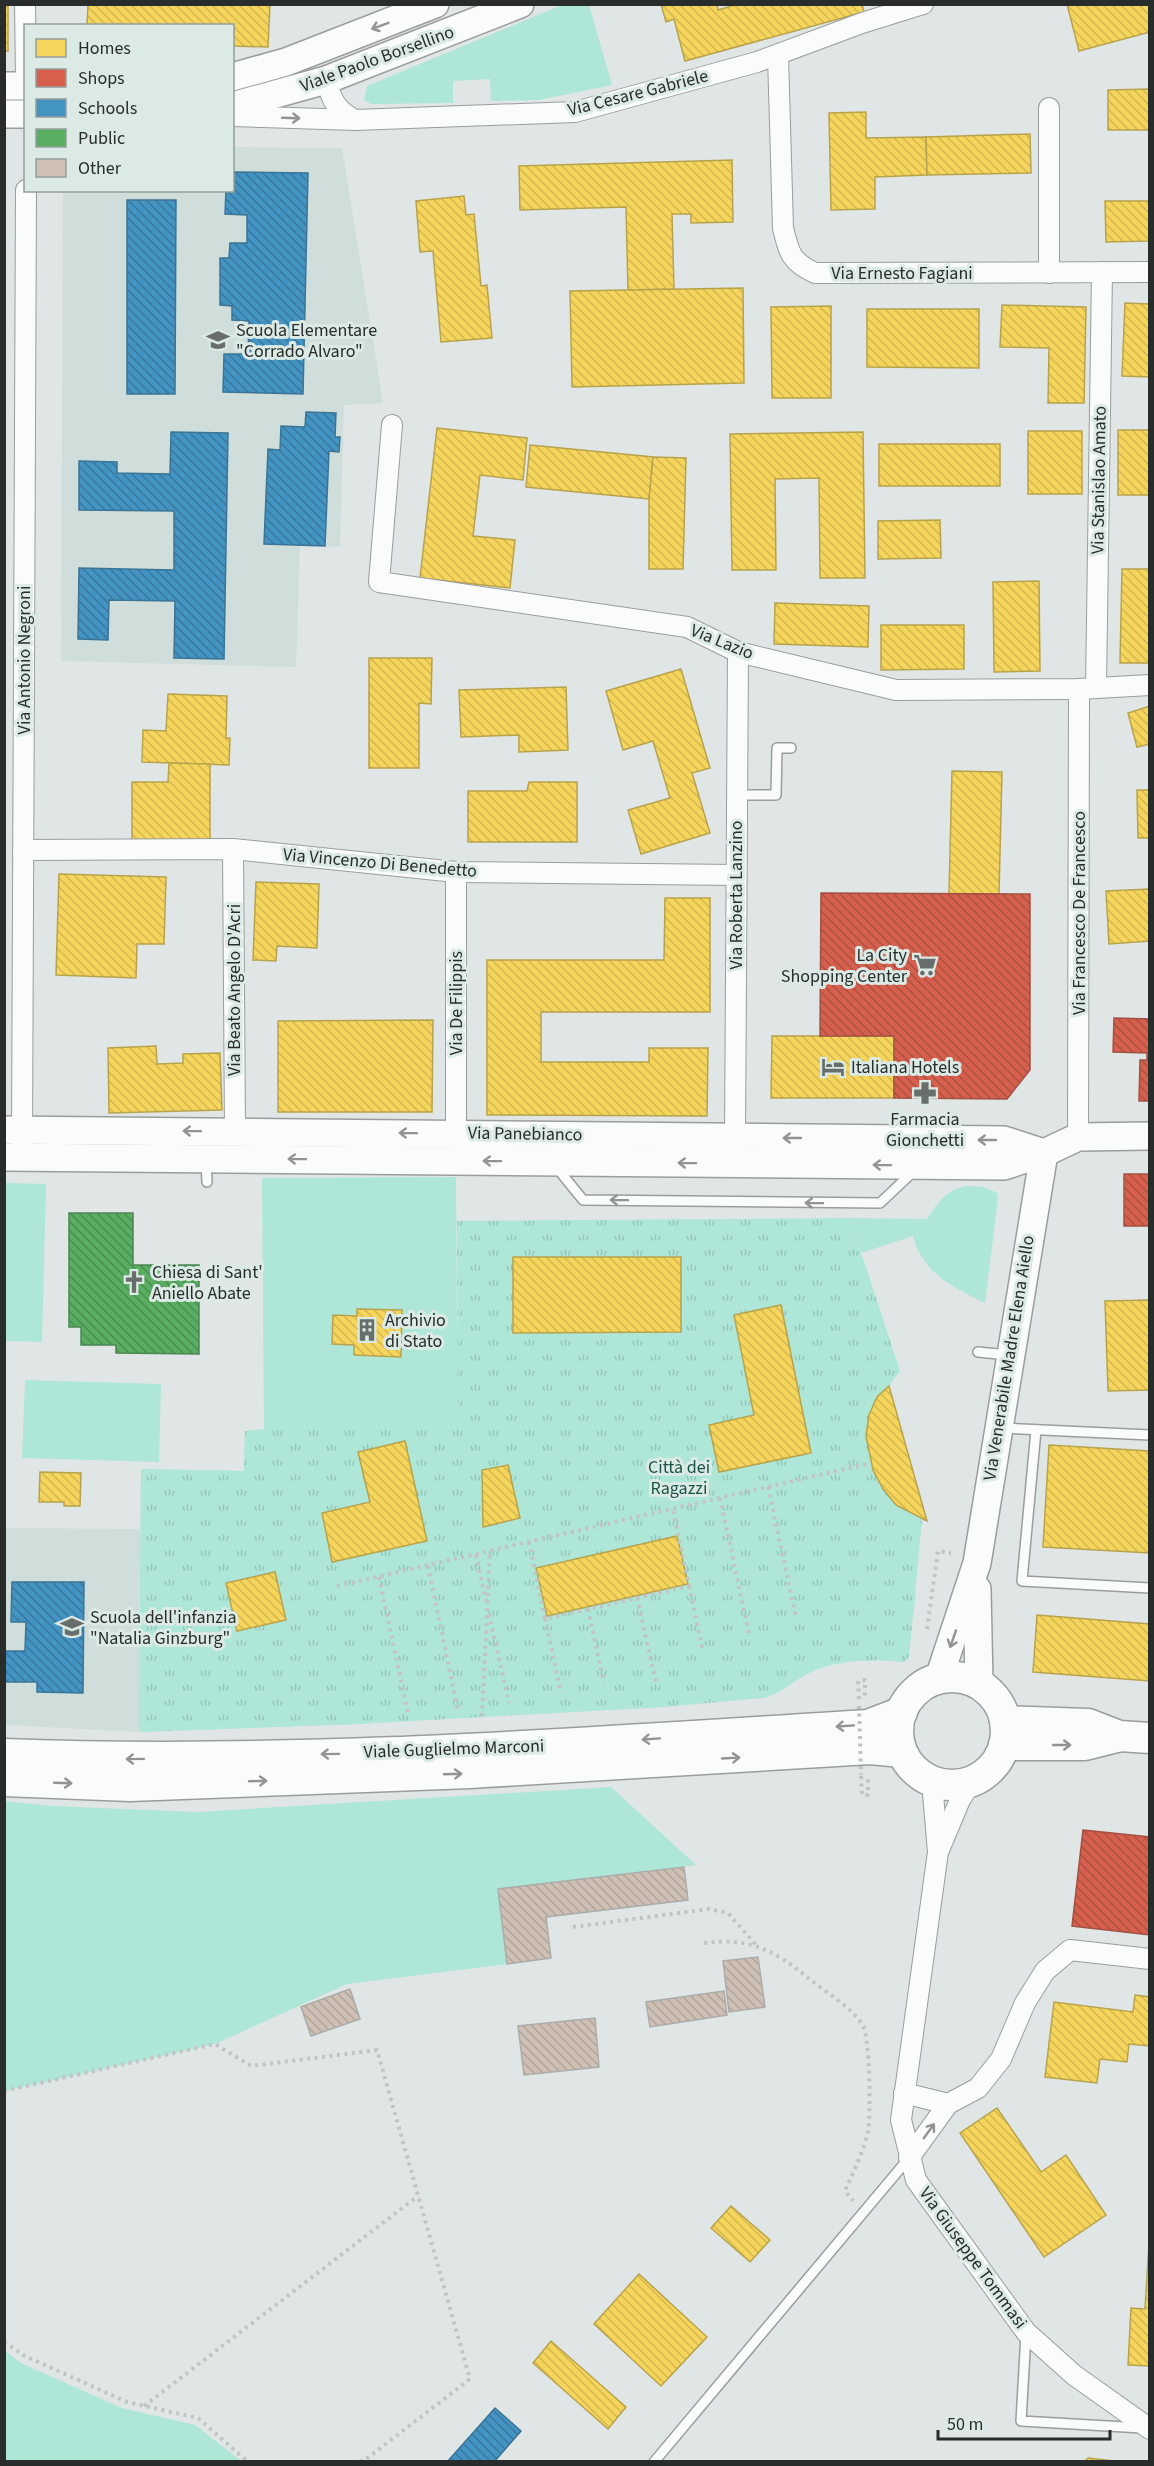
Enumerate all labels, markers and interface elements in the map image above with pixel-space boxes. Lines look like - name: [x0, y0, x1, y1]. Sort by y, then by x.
- street label: Viale Paolo Borsellino: [296, 20, 458, 98]
- one-way arrow: [372, 21, 390, 32]
- legend: [24, 24, 234, 192]
- text: Homes: [78, 36, 131, 61]
- street label: Via Cesare Gabriele: [565, 63, 711, 123]
- text: Shops: [78, 66, 125, 91]
- text: Schools: [78, 96, 137, 121]
- one-way arrow: [280, 112, 300, 124]
- text: Public: [78, 126, 125, 151]
- text: Other: [78, 156, 122, 181]
- street label: Via Ernesto Fagiani: [831, 261, 973, 286]
- place label: Scuola Elementare "Corrado Alvaro": [236, 318, 377, 364]
- school or university icon: Scuola Elementare "Corrado Alvaro": [205, 327, 231, 353]
- street label: Via Stanislao Amato: [1085, 406, 1113, 554]
- street label: Via Antonio Negroni: [12, 586, 37, 734]
- street label: Via Lazio: [687, 618, 757, 666]
- street label: Via Francesco De Francesco: [1067, 811, 1092, 1015]
- street label: Via Roberta Lanzino: [724, 820, 749, 970]
- street label: Via Vincenzo Di Benedetto: [282, 842, 478, 884]
- street label: Via Beato Angelo D'Acri: [222, 904, 247, 1076]
- place label: La City Shopping Center: [781, 943, 908, 989]
- street label: Via De Filippis: [444, 951, 469, 1055]
- supermarket icon: La City Shopping Center: [912, 952, 938, 978]
- hotel icon: Italiana Hotels: [820, 1054, 846, 1080]
- place label: Italiana Hotels: [851, 1055, 959, 1080]
- pharmacy icon: Farmacia Gionchetti: [912, 1080, 938, 1106]
- place label: Farmacia Gionchetti: [886, 1107, 964, 1153]
- street label: Via Panebianco: [468, 1121, 582, 1147]
- one-way arrow: [183, 1125, 203, 1137]
- one-way arrow: [399, 1127, 419, 1139]
- one-way arrow: [783, 1132, 803, 1144]
- one-way arrow: [978, 1134, 998, 1146]
- one-way arrow: [288, 1153, 308, 1165]
- one-way arrow: [483, 1155, 503, 1167]
- one-way arrow: [678, 1157, 698, 1169]
- one-way arrow: [873, 1159, 893, 1171]
- one-way arrow: [609, 1194, 629, 1206]
- one-way arrow: [804, 1197, 824, 1209]
- street label: Via Venerabile Madre Elena Aiello: [977, 1234, 1041, 1482]
- place label: Chiesa di Sant' Aniello Abate: [152, 1260, 263, 1306]
- church icon: Chiesa di Sant' Aniello Abate: [121, 1269, 147, 1295]
- place label: Archivio di Stato: [385, 1308, 446, 1354]
- building icon: Archivio di Stato: [354, 1317, 380, 1343]
- park label: Città dei Ragazzi: [648, 1455, 710, 1501]
- place label: Scuola dell'infanzia "Natalia Ginzburg": [90, 1605, 236, 1651]
- school or university icon: Scuola dell'infanzia "Natalia Ginzburg": [59, 1614, 85, 1640]
- one-way arrow: [946, 1629, 957, 1648]
- one-way arrow: [836, 1721, 856, 1732]
- street label: Viale Guglielmo Marconi: [363, 1733, 545, 1765]
- one-way arrow: [641, 1733, 661, 1744]
- one-way arrow: [1052, 1739, 1072, 1751]
- one-way arrow: [321, 1748, 341, 1760]
- one-way arrow: [721, 1752, 741, 1763]
- one-way arrow: [126, 1753, 146, 1764]
- one-way arrow: [442, 1769, 462, 1780]
- one-way arrow: [247, 1776, 267, 1787]
- one-way arrow: [52, 1778, 72, 1789]
- one-way arrow: [923, 2123, 936, 2139]
- street label: Via Giuseppe Tommasi: [913, 2182, 1033, 2334]
- scale bar: [938, 2403, 1110, 2441]
- text: 50 m: [947, 2412, 983, 2437]

